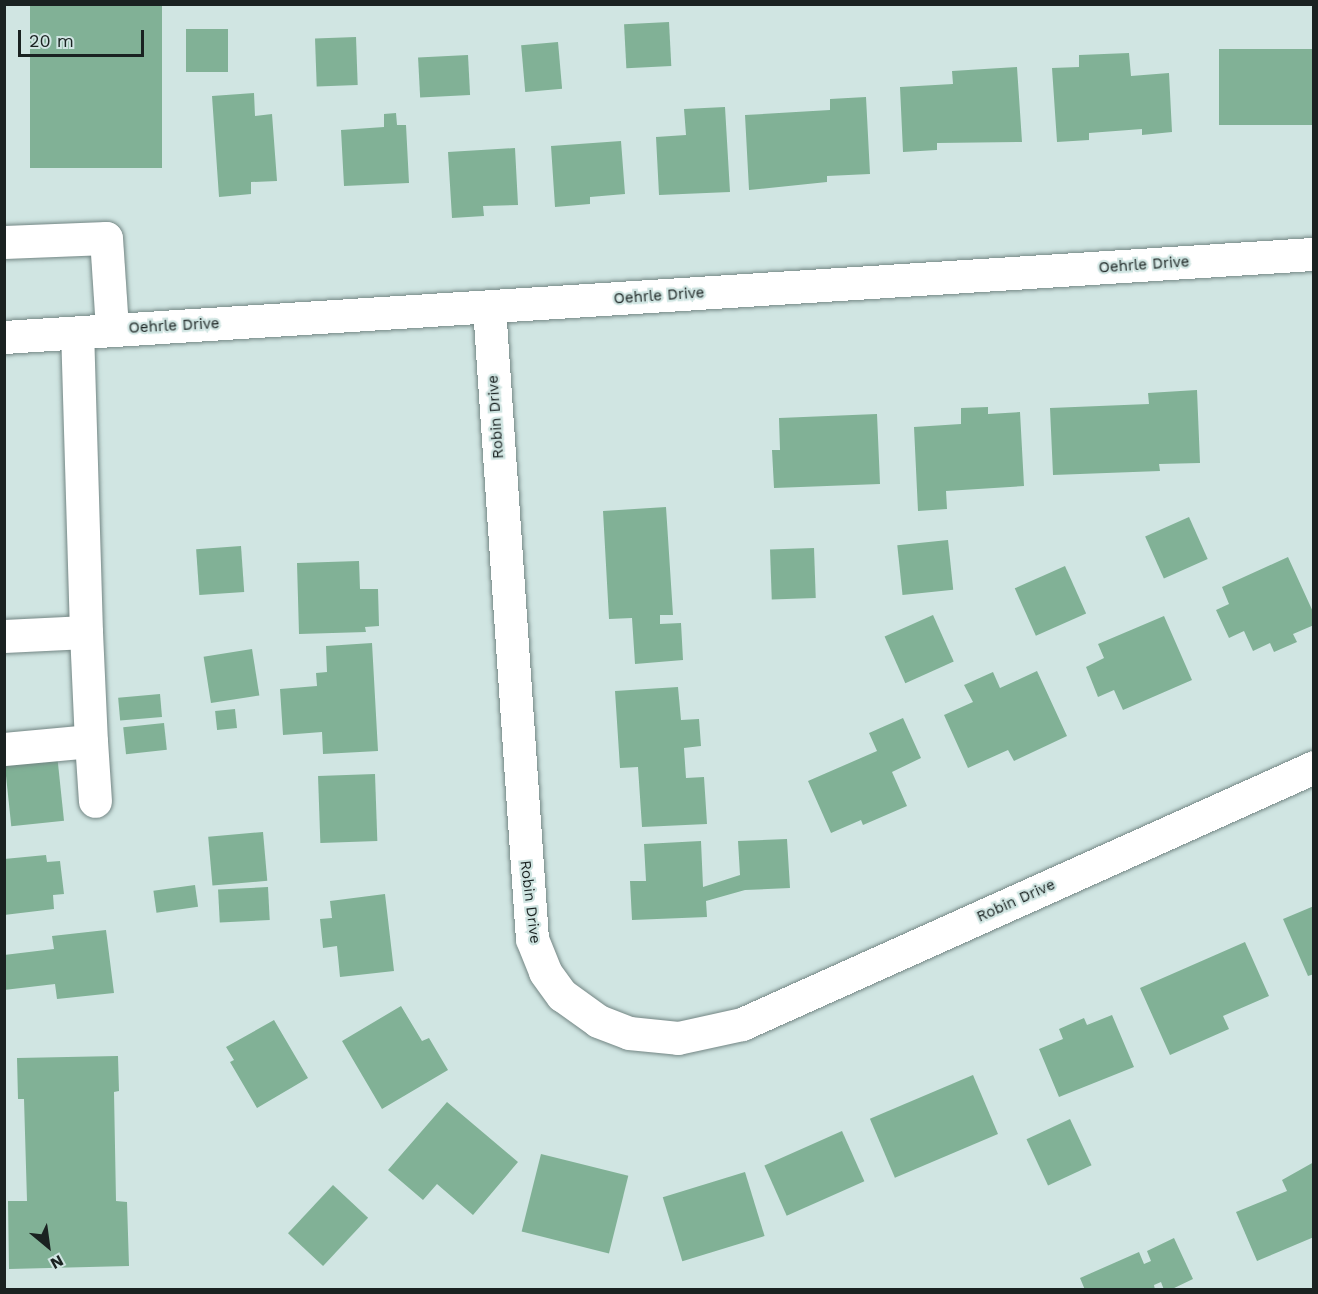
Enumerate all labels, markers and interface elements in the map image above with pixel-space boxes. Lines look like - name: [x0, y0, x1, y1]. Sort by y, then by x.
- scale bar: [21, 18, 147, 56]
- text: 20 m: [29, 30, 74, 51]
- street label: Oehrle Drive: [1098, 253, 1190, 277]
- street label: Oehrle Drive: [613, 284, 705, 308]
- street label: Oehrle Drive: [128, 315, 220, 337]
- street label: Robin Drive: [484, 375, 508, 459]
- street label: Robin Drive: [516, 859, 544, 945]
- street label: Robin Drive: [974, 876, 1058, 926]
- north arrow: [18, 1216, 78, 1276]
- text: N: [47, 1251, 67, 1273]

